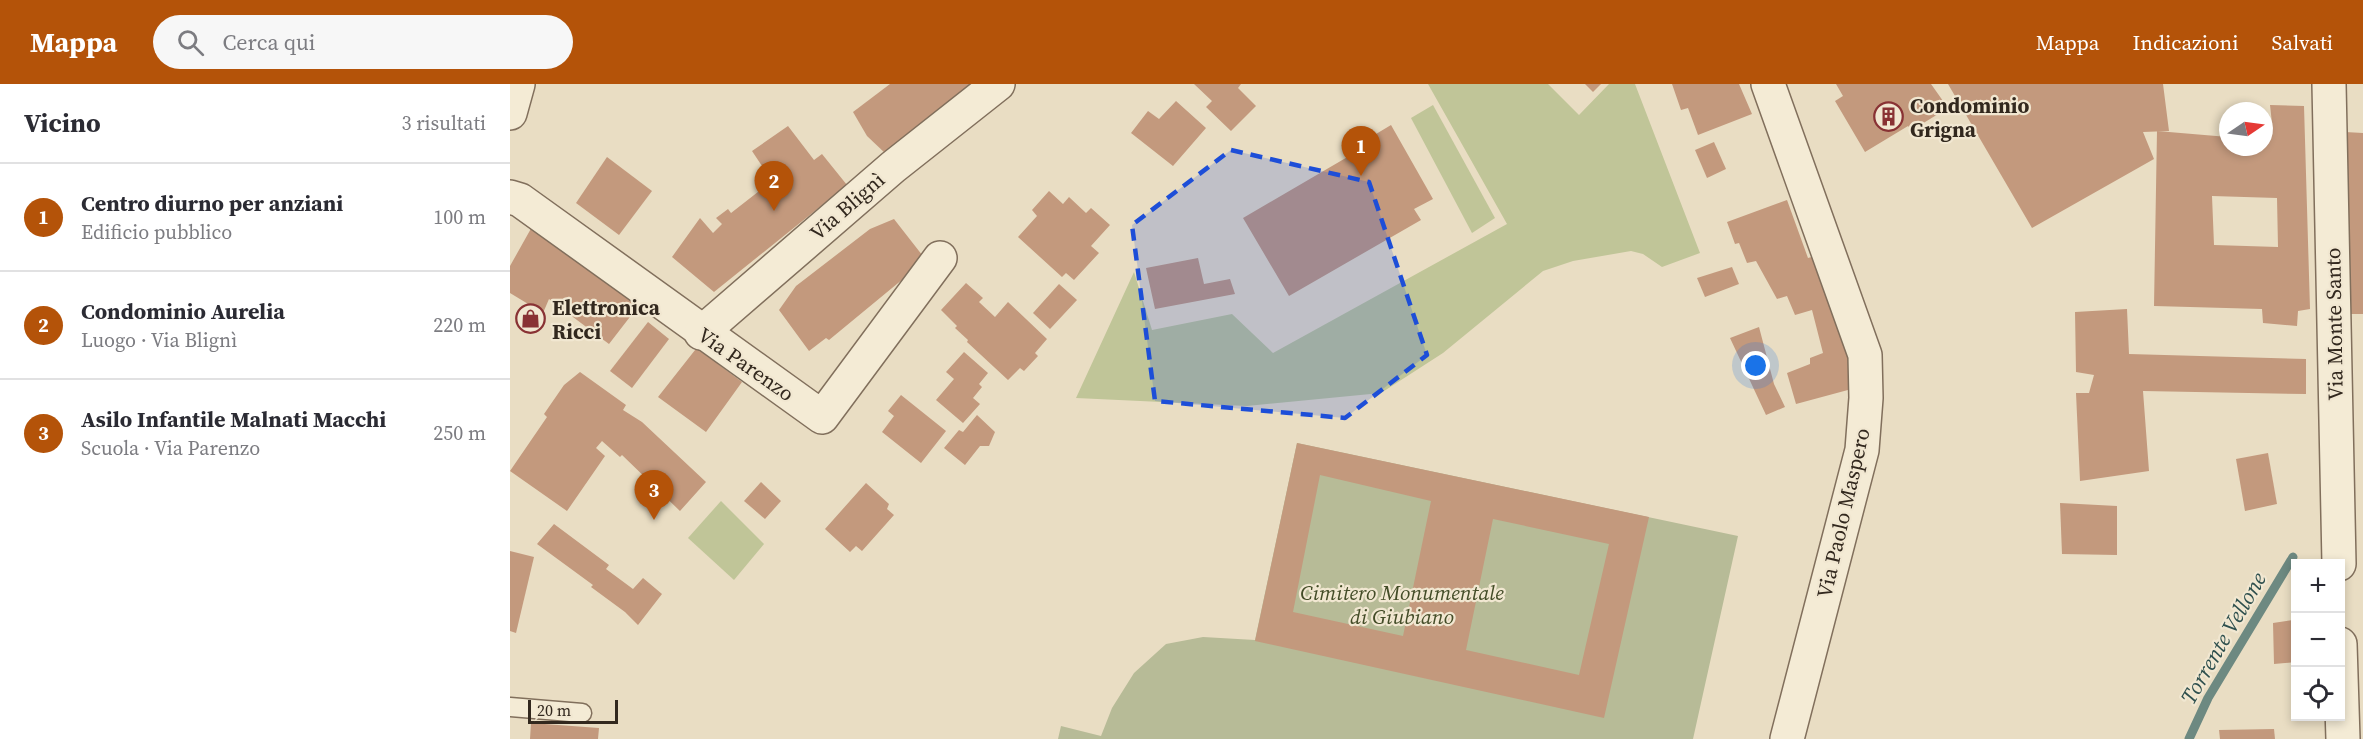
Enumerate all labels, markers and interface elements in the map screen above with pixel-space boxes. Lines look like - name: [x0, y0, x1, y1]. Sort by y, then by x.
- search box: [153, 15, 573, 69]
- text: Mappa: [30, 23, 117, 61]
- icon: search: [174, 26, 207, 59]
- text: Cerca qui: [222, 27, 315, 57]
- text: Mappa: [2036, 28, 2100, 57]
- text: Indicazioni: [2133, 28, 2238, 57]
- text: Salvati: [2271, 28, 2333, 57]
- place label: Condominio Grigna: [1910, 91, 2029, 144]
- building icon: Condominio Grigna: [1873, 101, 1905, 133]
- north arrow: [2219, 102, 2273, 156]
- text: Vicino: [24, 105, 101, 141]
- text: 3 risultati: [401, 109, 486, 137]
- pin: 1: [1342, 126, 1380, 176]
- pin: 2: [754, 162, 794, 211]
- street label: Via Blignì: [803, 165, 891, 247]
- text: Centro diurno per anziani: [81, 188, 343, 218]
- text: 1: [38, 203, 49, 231]
- text: 100 m: [433, 203, 486, 231]
- text: Edificio pubblico: [81, 218, 232, 246]
- street label: Via Monte Santo: [2318, 247, 2350, 401]
- place label: Elettronica Ricci: [552, 293, 661, 346]
- text: Condominio Aurelia: [81, 296, 285, 326]
- shop icon: Elettronica Ricci: [515, 303, 547, 335]
- text: 2: [38, 311, 49, 339]
- text: 220 m: [433, 311, 486, 339]
- street label: Via Parenzo: [692, 320, 800, 408]
- text: Luogo · Via Blignì: [81, 326, 237, 354]
- your location: [1741, 351, 1770, 380]
- text: Asilo Infantile Malnati Macchi: [81, 404, 386, 434]
- text: 3: [38, 419, 49, 447]
- text: 250 m: [433, 419, 486, 447]
- street label: Via Paolo Maspero: [1809, 425, 1877, 601]
- text: Scuola · Via Parenzo: [81, 434, 260, 462]
- pin: 3: [634, 470, 674, 520]
- map controls: [2291, 559, 2345, 721]
- button: +: [2291, 559, 2345, 613]
- water label: Torrente Vellone: [2173, 567, 2273, 709]
- park label: Cimitero Monumentale di Giubiano: [1300, 578, 1504, 631]
- button: −: [2291, 613, 2345, 667]
- button: locate: [2291, 667, 2345, 721]
- scale bar: [528, 697, 618, 724]
- text: 20 m: [537, 699, 571, 721]

